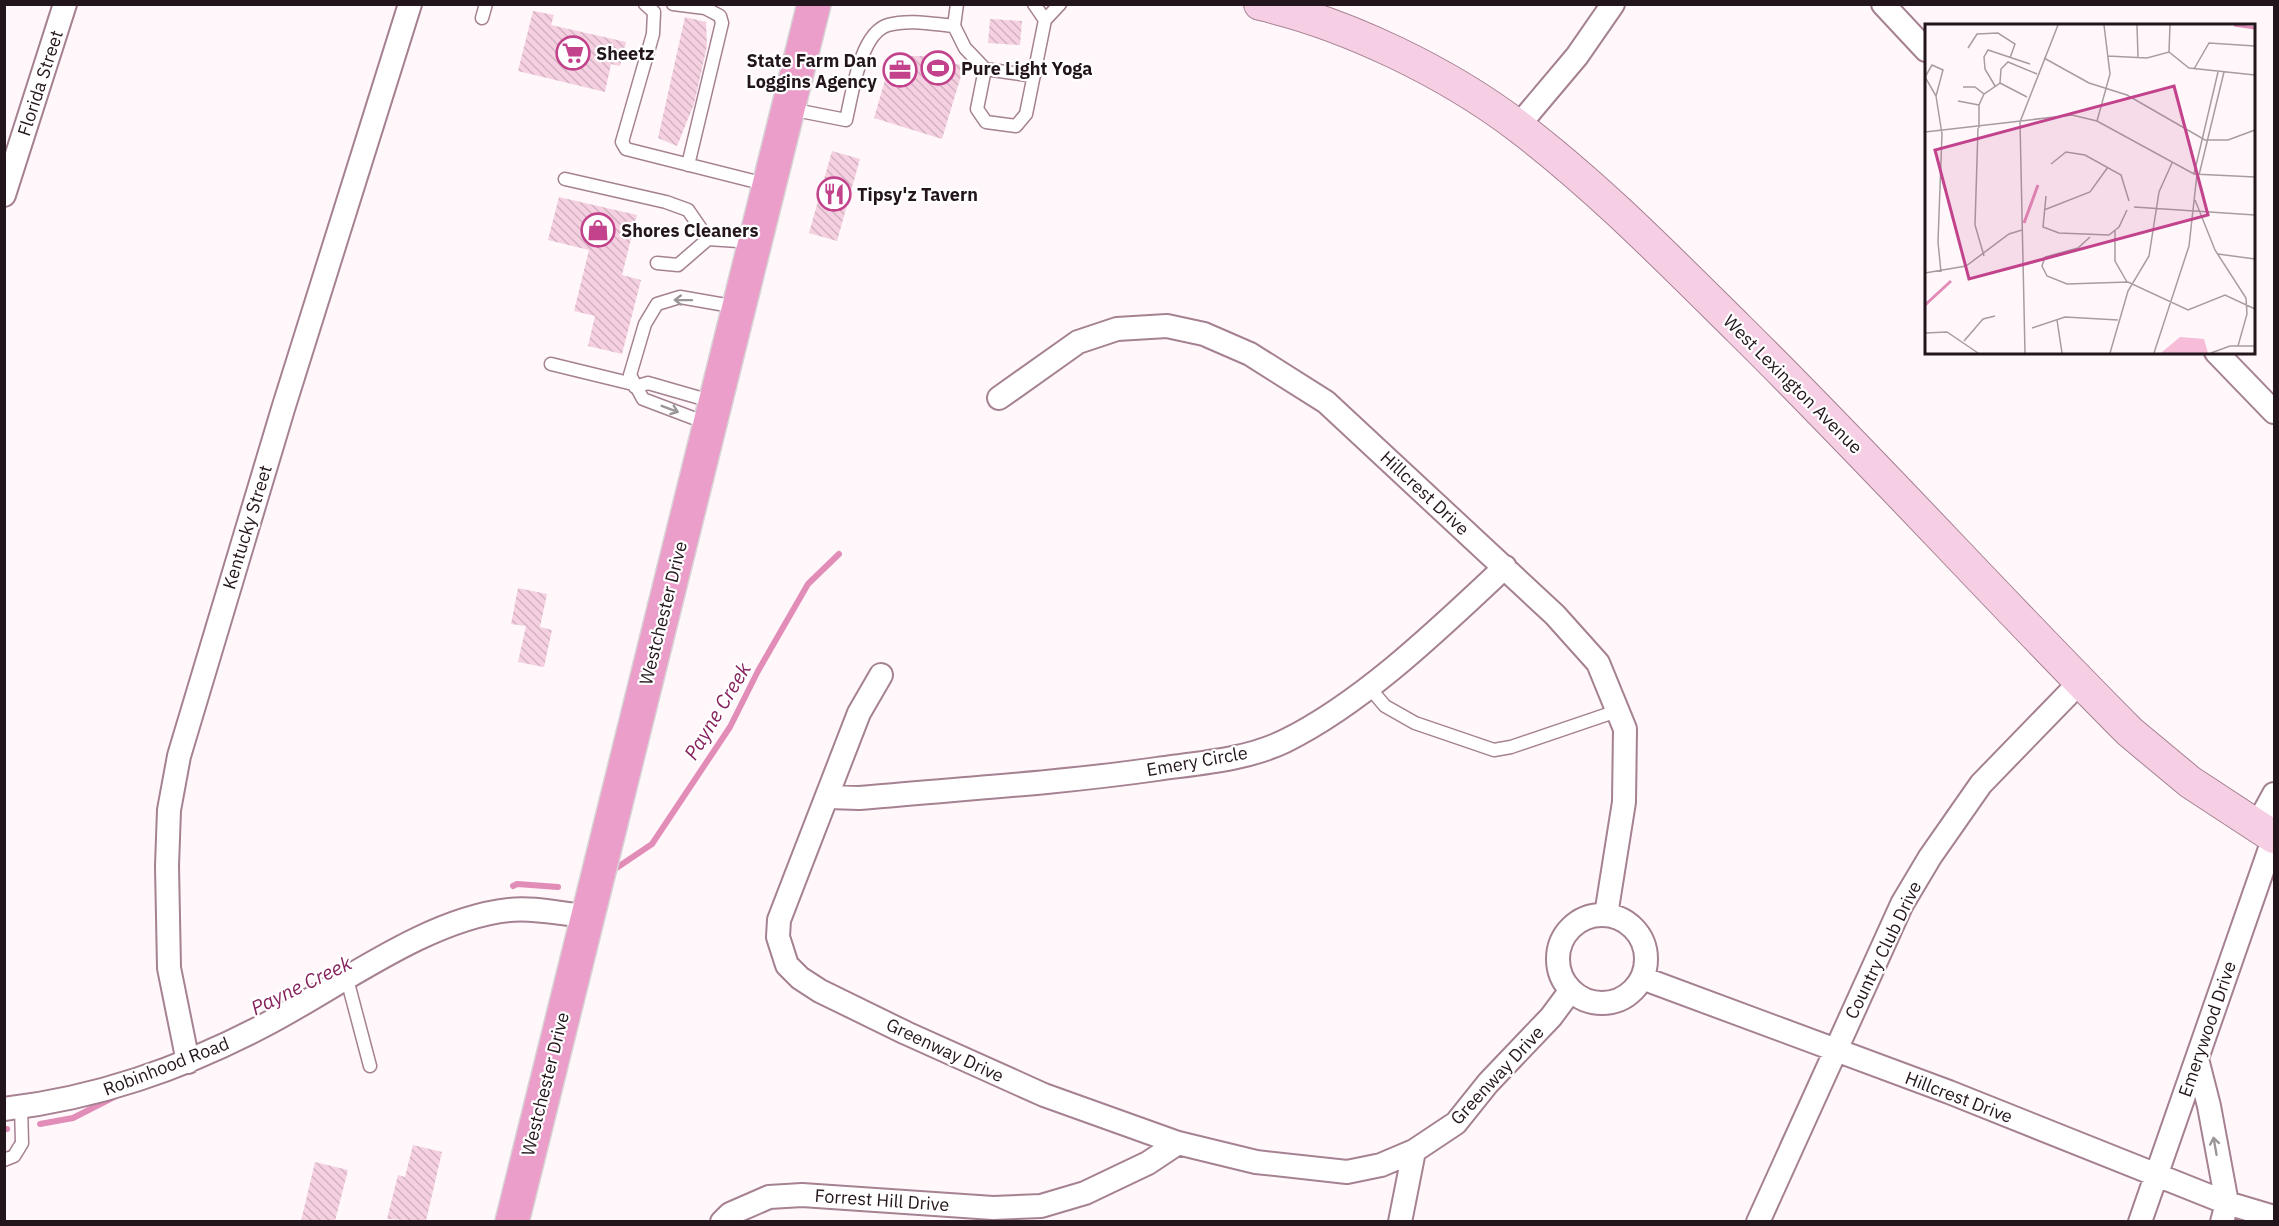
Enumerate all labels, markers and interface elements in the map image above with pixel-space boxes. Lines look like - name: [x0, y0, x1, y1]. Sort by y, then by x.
- inset map: [1925, 24, 2255, 354]
- street label: Florida Street: [12, 27, 68, 139]
- supermarket icon: Sheetz: [555, 35, 591, 71]
- place label: Sheetz: [596, 42, 654, 65]
- place label: State Farm Dan Loggins Agency: [746, 49, 877, 93]
- sports icon: Pure Light Yoga: [920, 50, 956, 86]
- office icon: State Farm Dan Loggins Agency: [882, 52, 918, 88]
- place label: Pure Light Yoga: [961, 57, 1092, 80]
- restaurant icon: Tipsy'z Tavern: [816, 176, 852, 212]
- place label: Tipsy'z Tavern: [857, 183, 978, 206]
- shop icon: Shores Cleaners: [580, 212, 616, 248]
- place label: Shores Cleaners: [621, 219, 758, 242]
- one-way arrow: [674, 294, 693, 305]
- street label: West Lexington Avenue: [1719, 310, 1868, 459]
- one-way arrow: [660, 405, 679, 416]
- street label: Hillcrest Drive: [1376, 446, 1474, 540]
- street label: Kentucky Street: [217, 462, 277, 592]
- street label: Westchester Drive: [634, 539, 692, 687]
- water label: Payne Creek: [677, 657, 757, 765]
- street label: Emery Circle: [1145, 741, 1249, 781]
- street label: Country Club Drive: [1840, 877, 1926, 1023]
- water label: Payne Creek: [246, 949, 356, 1021]
- street label: Emerywood Drive: [2173, 958, 2241, 1100]
- street label: Westchester Drive: [516, 1010, 574, 1158]
- street label: Greenway Drive: [883, 1013, 1008, 1087]
- street label: Greenway Drive: [1445, 1021, 1549, 1129]
- street label: Robinhood Road: [100, 1031, 232, 1101]
- street label: Hillcrest Drive: [1902, 1066, 2016, 1128]
- one-way arrow: [2210, 1136, 2221, 1156]
- street label: Forrest Hill Drive: [814, 1184, 950, 1216]

